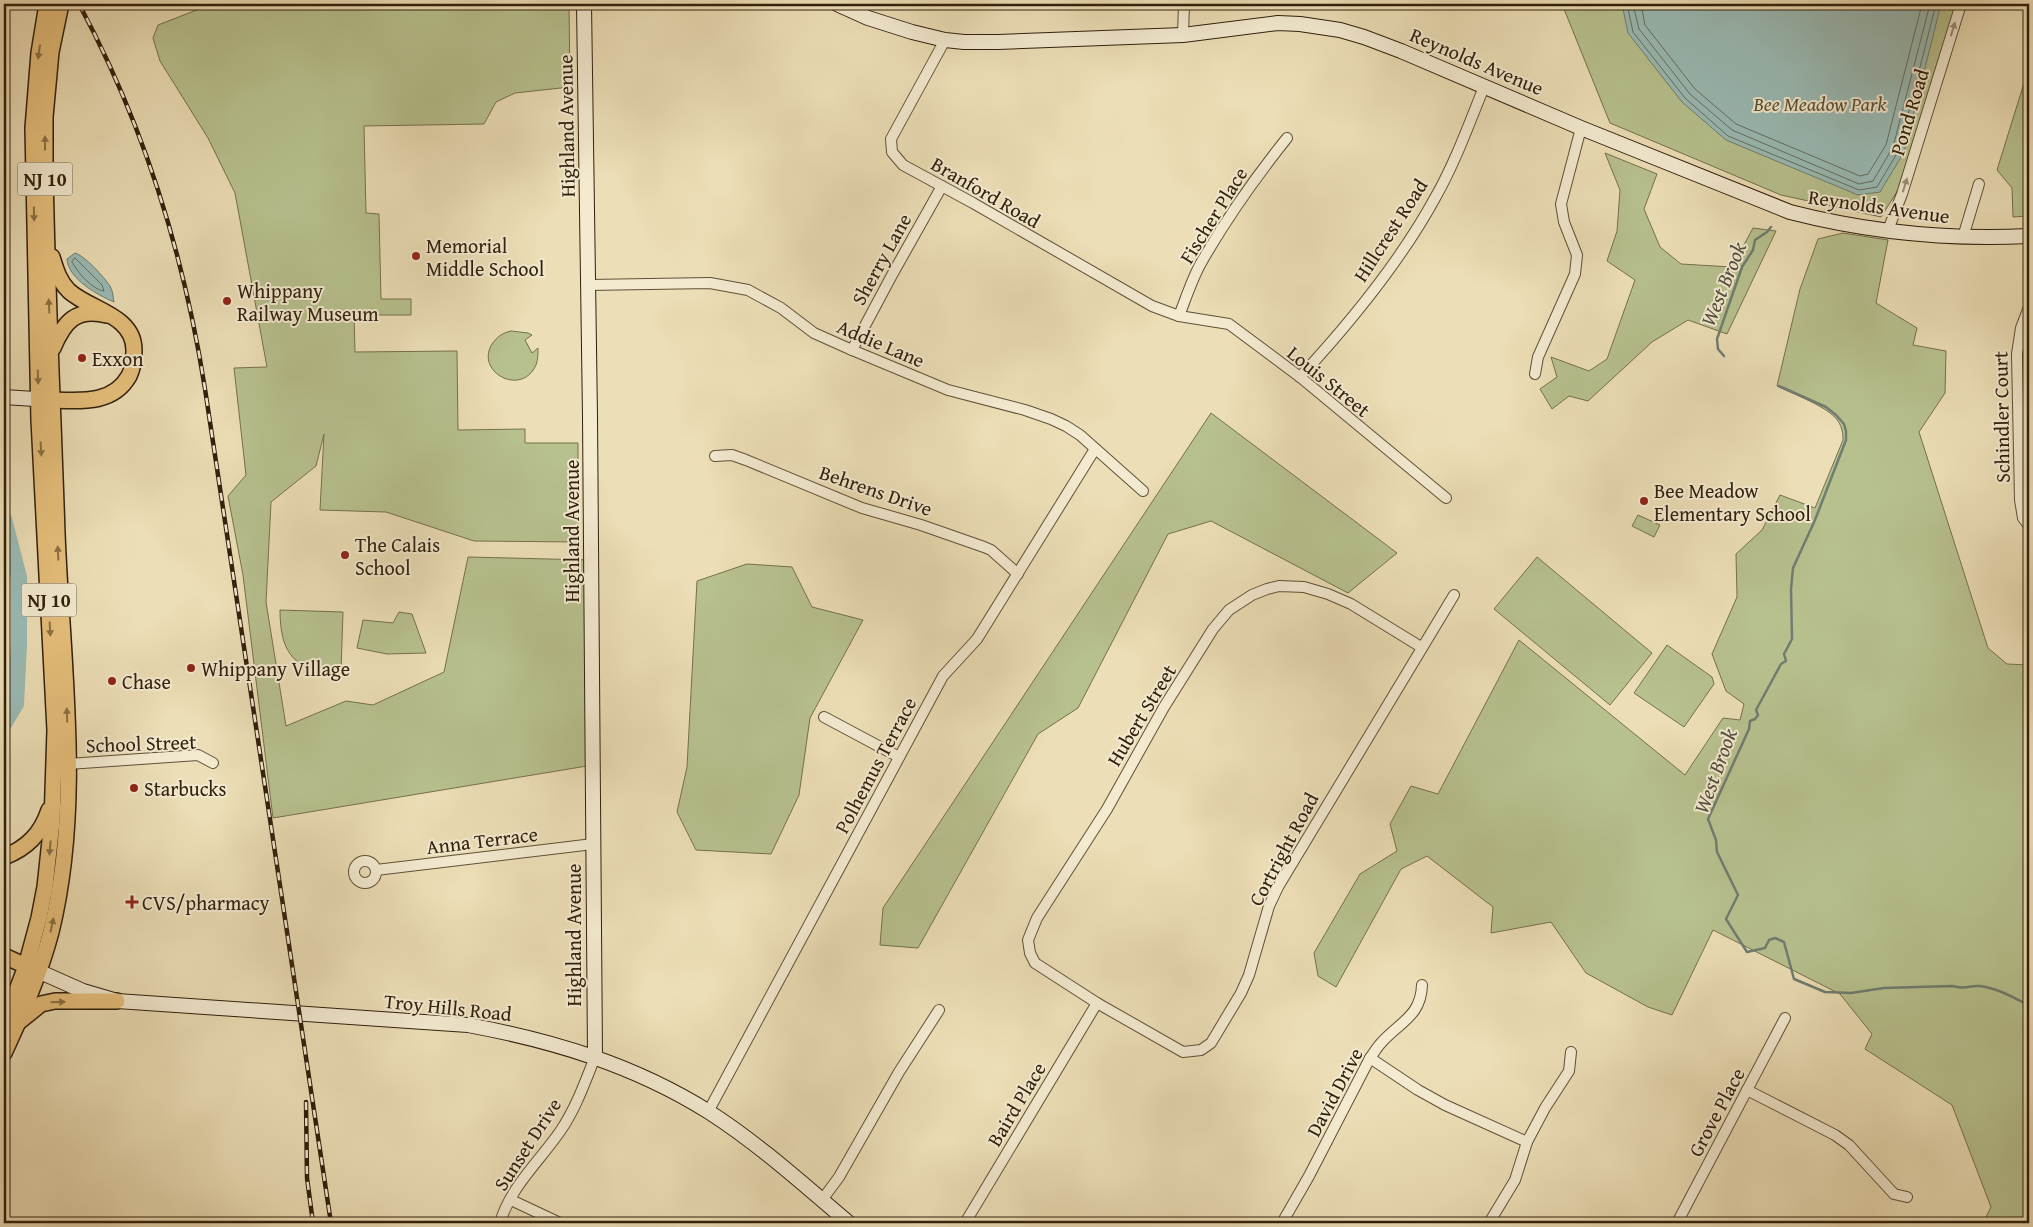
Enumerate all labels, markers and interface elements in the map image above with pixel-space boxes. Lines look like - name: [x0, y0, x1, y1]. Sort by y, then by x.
- street label: Reynolds Avenue: [1406, 20, 1548, 102]
- one-way arrow: [1950, 22, 1958, 37]
- one-way arrow: [35, 44, 43, 60]
- street label: Highland Avenue: [550, 54, 582, 198]
- street label: Pond Road: [1882, 65, 1936, 159]
- park label: Bee Meadow Park: [1753, 89, 1887, 118]
- one-way arrow: [41, 135, 49, 151]
- street label: Branford Road: [926, 149, 1046, 235]
- street label: Fischer Place: [1172, 161, 1254, 269]
- road number: NJ 10: [18, 162, 72, 195]
- street label: Hillcrest Road: [1346, 173, 1434, 287]
- one-way arrow: [1902, 177, 1910, 192]
- street label: Reynolds Avenue: [1806, 182, 1952, 230]
- one-way arrow: [31, 206, 39, 222]
- street label: Sherry Lane: [844, 208, 918, 310]
- place label: Memorial Middle School: [426, 231, 545, 283]
- water label: West Brook: [1692, 237, 1754, 331]
- marker: Memorial Middle School: [410, 250, 422, 262]
- place label: Whippany Railway Museum: [237, 276, 379, 328]
- marker: Whippany Railway Museum: [221, 295, 233, 307]
- one-way arrow: [44, 298, 52, 314]
- street label: Addie Lane: [833, 312, 929, 374]
- street label: Louis Street: [1281, 338, 1377, 424]
- place label: Exxon: [92, 344, 144, 373]
- street label: Schindler Court: [1985, 351, 2017, 483]
- marker: Exxon: [76, 352, 88, 364]
- one-way arrow: [34, 369, 42, 385]
- one-way arrow: [37, 441, 45, 457]
- street label: Behrens Drive: [816, 457, 936, 523]
- street label: Highland Avenue: [557, 460, 586, 602]
- place label: Bee Meadow Elementary School: [1654, 476, 1811, 528]
- marker: Bee Meadow Elementary School: [1638, 495, 1650, 507]
- place label: The Calais School: [355, 530, 440, 582]
- one-way arrow: [54, 544, 62, 560]
- marker: The Calais School: [339, 549, 351, 561]
- road number: NJ 10: [22, 584, 76, 616]
- one-way arrow: [46, 621, 54, 637]
- place label: Whippany Village: [201, 654, 350, 683]
- street label: Hubert Street: [1099, 659, 1183, 771]
- marker: Whippany Village: [185, 662, 197, 674]
- place label: Chase: [122, 667, 171, 696]
- marker: Chase: [106, 675, 118, 687]
- street label: Polhemus Terrace: [827, 692, 923, 838]
- one-way arrow: [62, 707, 70, 723]
- water label: West Brook: [1685, 724, 1745, 818]
- street label: School Street: [85, 727, 197, 759]
- place label: Starbucks: [144, 774, 226, 803]
- marker: Starbucks: [128, 782, 140, 794]
- street label: Cortright Road: [1241, 787, 1325, 911]
- street label: Anna Terrace: [425, 819, 539, 861]
- one-way arrow: [46, 840, 54, 856]
- street label: Highland Avenue: [559, 864, 588, 1006]
- place label: CVS/pharmacy: [142, 888, 270, 917]
- marker: CVS/pharmacy: [126, 896, 138, 908]
- one-way arrow: [48, 917, 56, 932]
- street label: Troy Hills Road: [383, 986, 514, 1028]
- one-way arrow: [51, 997, 67, 1005]
- street label: David Drive: [1298, 1042, 1370, 1142]
- street label: Baird Place: [979, 1056, 1053, 1152]
- street label: Grove Place: [1680, 1062, 1752, 1162]
- street label: Sunset Drive: [486, 1092, 568, 1196]

